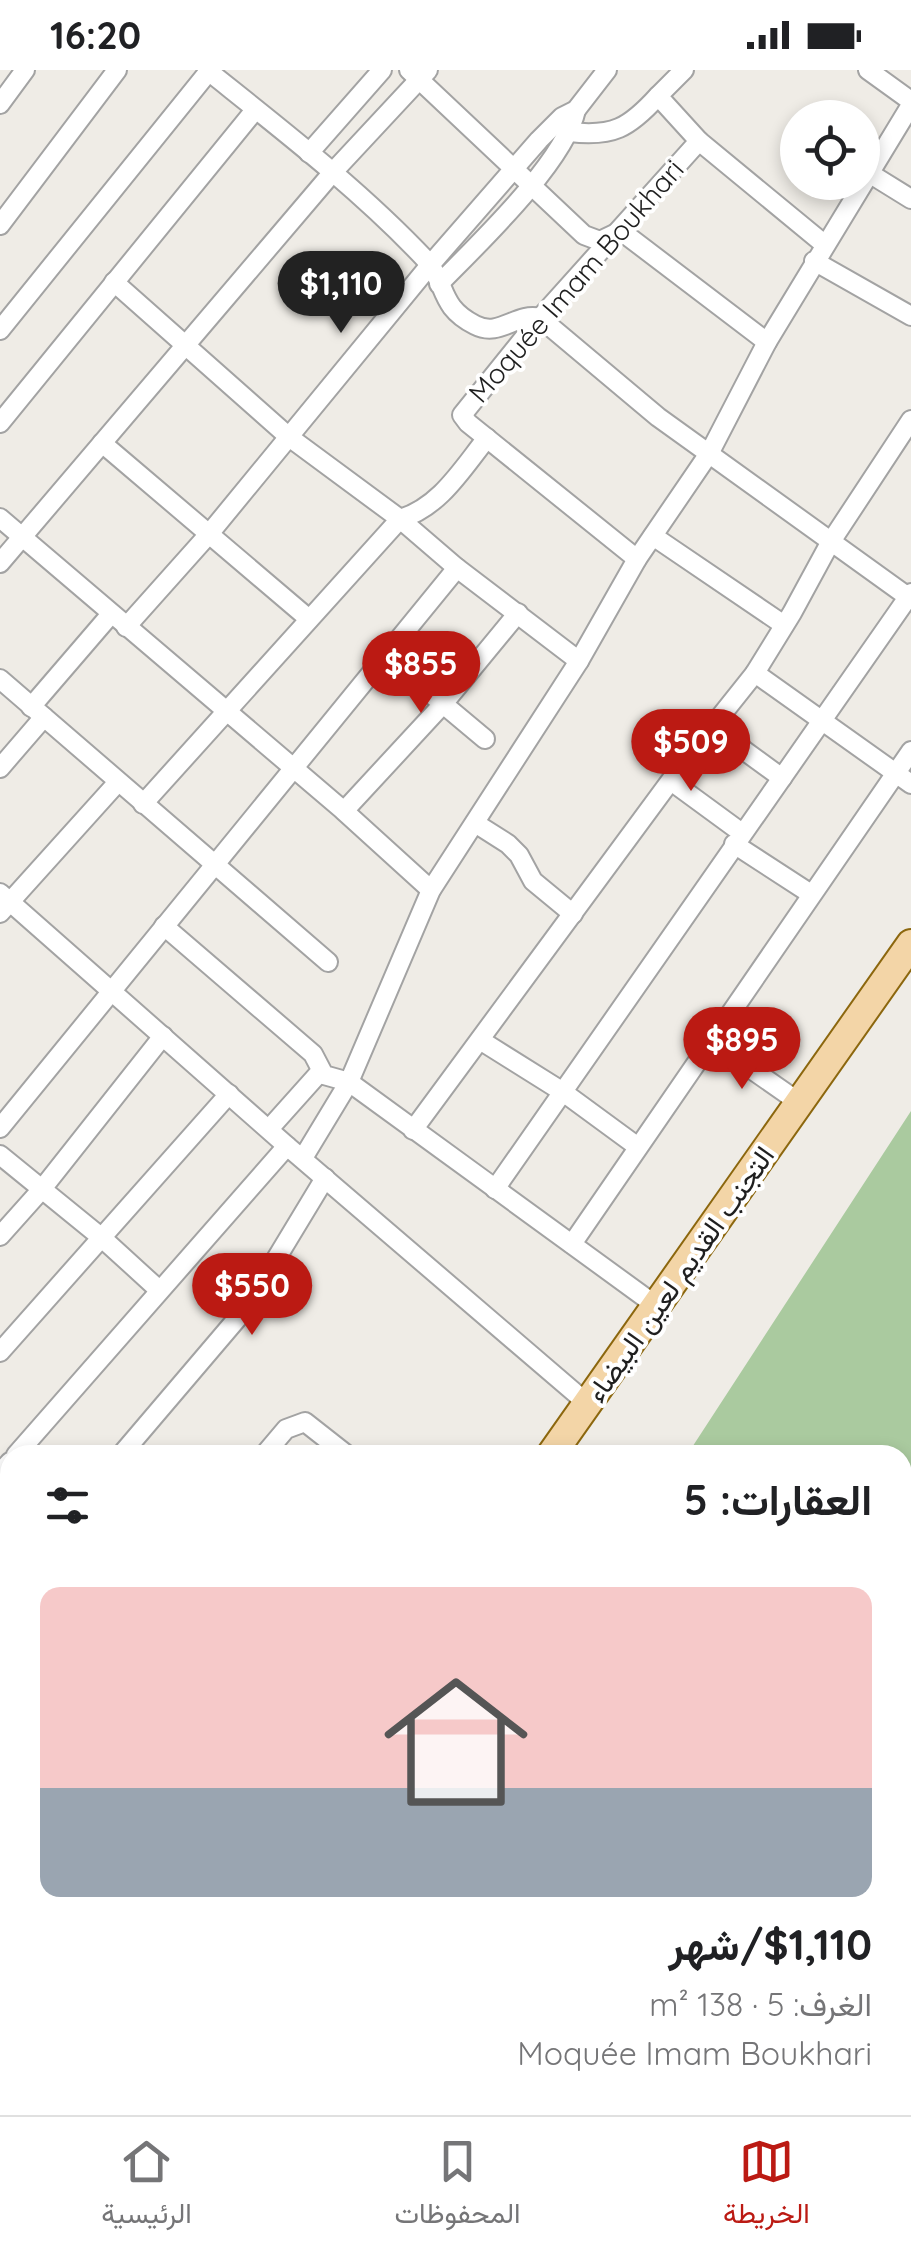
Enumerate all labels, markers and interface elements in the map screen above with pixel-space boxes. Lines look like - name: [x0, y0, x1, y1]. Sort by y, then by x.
- text: 16:20: [50, 11, 141, 59]
- map controls: [780, 100, 880, 200]
- button: locate: [780, 100, 880, 200]
- street label: Moquée Imam Boukhari: [461, 152, 691, 409]
- pin: $1,110: [260, 251, 422, 336]
- text: $1,110: [300, 263, 382, 303]
- pin: $855: [362, 631, 480, 716]
- text: $855: [384, 643, 458, 683]
- pin: $509: [632, 709, 750, 794]
- text: $509: [653, 721, 729, 761]
- pin: $895: [683, 1007, 801, 1092]
- text: $895: [705, 1019, 779, 1059]
- street label: التجنب القديم لعين البيضاء: [578, 1139, 783, 1410]
- pin: $550: [193, 1253, 311, 1338]
- text: $550: [214, 1265, 290, 1305]
- text: العقارات: 5: [684, 1473, 872, 1526]
- icon: filters: [40, 1478, 95, 1533]
- icon: home: [366, 1652, 546, 1832]
- text: $1,110/شهر: [669, 1918, 872, 1971]
- text: الغرف: 5 · 138 m²: [649, 1984, 872, 2024]
- text: Moquée Imam Boukhari: [517, 2033, 872, 2073]
- tab: الرئيسية: [101, 2134, 192, 2238]
- tab: المحفوظات: [394, 2134, 521, 2238]
- tab: الخريطة: [723, 2134, 810, 2238]

